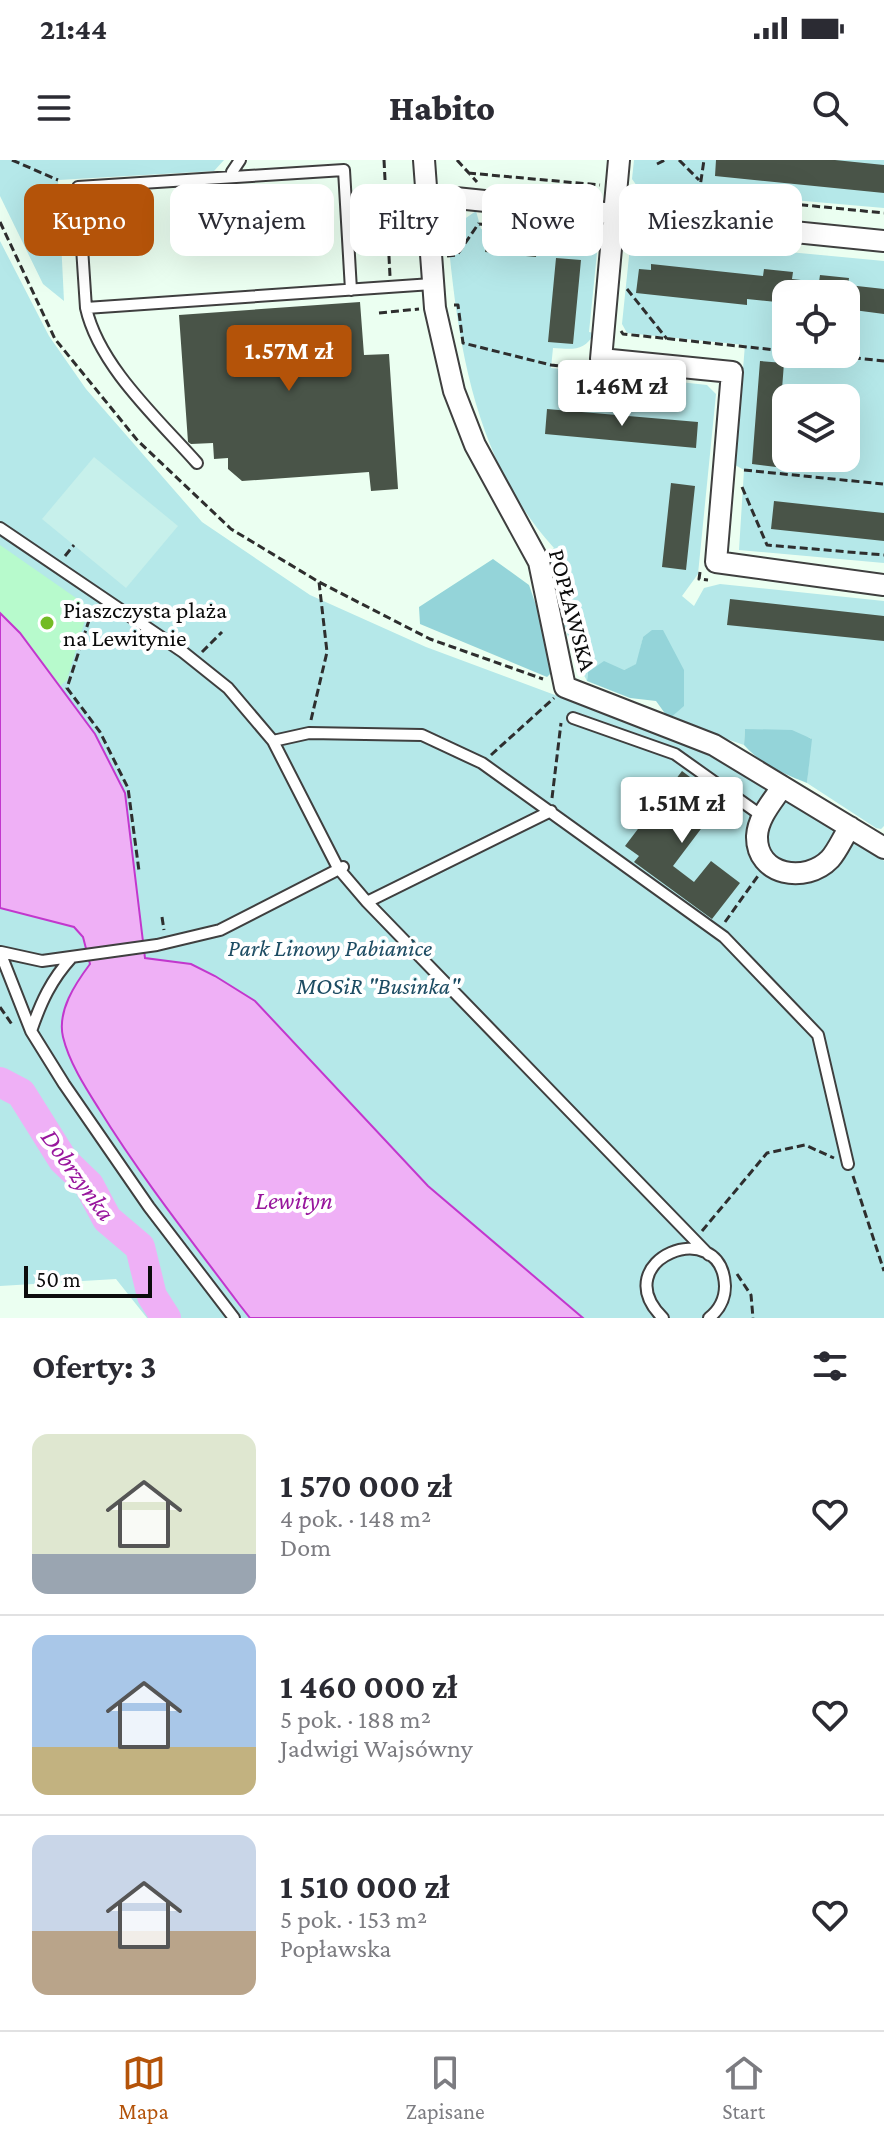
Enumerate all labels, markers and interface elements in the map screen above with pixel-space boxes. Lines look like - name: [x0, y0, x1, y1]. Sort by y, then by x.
- text: 21:44: [40, 12, 107, 45]
- icon: menu: [32, 86, 76, 130]
- icon: search: [808, 86, 852, 130]
- text: Habito: [389, 88, 495, 128]
- chip: Kupno: [24, 184, 154, 256]
- chip: Wynajem: [170, 184, 334, 256]
- chip: Filtry: [350, 184, 466, 256]
- chip: Nowe: [482, 184, 603, 256]
- chip: Mieszkanie: [619, 184, 802, 256]
- map controls: [772, 280, 860, 472]
- button: locate: [772, 280, 860, 368]
- pin: 1.57M zł: [206, 325, 372, 393]
- text: 1.57M zł: [245, 336, 333, 365]
- pin: 1.46M zł: [539, 360, 705, 428]
- text: 1.46M zł: [576, 371, 668, 400]
- button: layers: [772, 384, 860, 472]
- street label: POPŁAWSKA: [544, 546, 602, 674]
- place label: Piaszczysta plaża na Lewitynie: [63, 596, 227, 651]
- marker: Piaszczysta plaża na Lewitynie: [38, 614, 56, 632]
- pin: 1.51M zł: [599, 777, 765, 845]
- text: 1.51M zł: [639, 788, 725, 817]
- park label: Park Linowy Pabianice: [228, 934, 432, 961]
- park label: MOSiR "Businka": [295, 972, 461, 999]
- water label: Dobrzynka: [35, 1123, 121, 1227]
- water label: Lewityn: [255, 1186, 333, 1215]
- scale bar: [24, 1262, 152, 1298]
- text: 50 m: [36, 1267, 81, 1292]
- icon: filters: [808, 1344, 852, 1388]
- text: Oferty: 3: [32, 1348, 157, 1385]
- icon: home: [96, 1466, 192, 1562]
- text: 1 570 000 zł: [280, 1467, 452, 1504]
- icon: heart: [808, 1492, 852, 1536]
- text: 4 pok. · 148 m²: [280, 1504, 431, 1533]
- text: Dom: [280, 1533, 331, 1562]
- icon: home: [96, 1667, 192, 1763]
- text: 1 460 000 zł: [280, 1668, 457, 1705]
- icon: heart: [808, 1693, 852, 1737]
- text: 5 pok. · 188 m²: [280, 1705, 431, 1734]
- text: Jadwigi Wajsówny: [280, 1734, 473, 1763]
- icon: home: [96, 1867, 192, 1963]
- text: 1 510 000 zł: [280, 1868, 450, 1905]
- icon: heart: [808, 1893, 852, 1937]
- text: 5 pok. · 153 m²: [280, 1905, 427, 1934]
- text: Popławska: [280, 1934, 391, 1963]
- tab: Mapa: [118, 2051, 169, 2124]
- tab: Zapisane: [405, 2051, 485, 2124]
- tab: Start: [722, 2051, 766, 2124]

